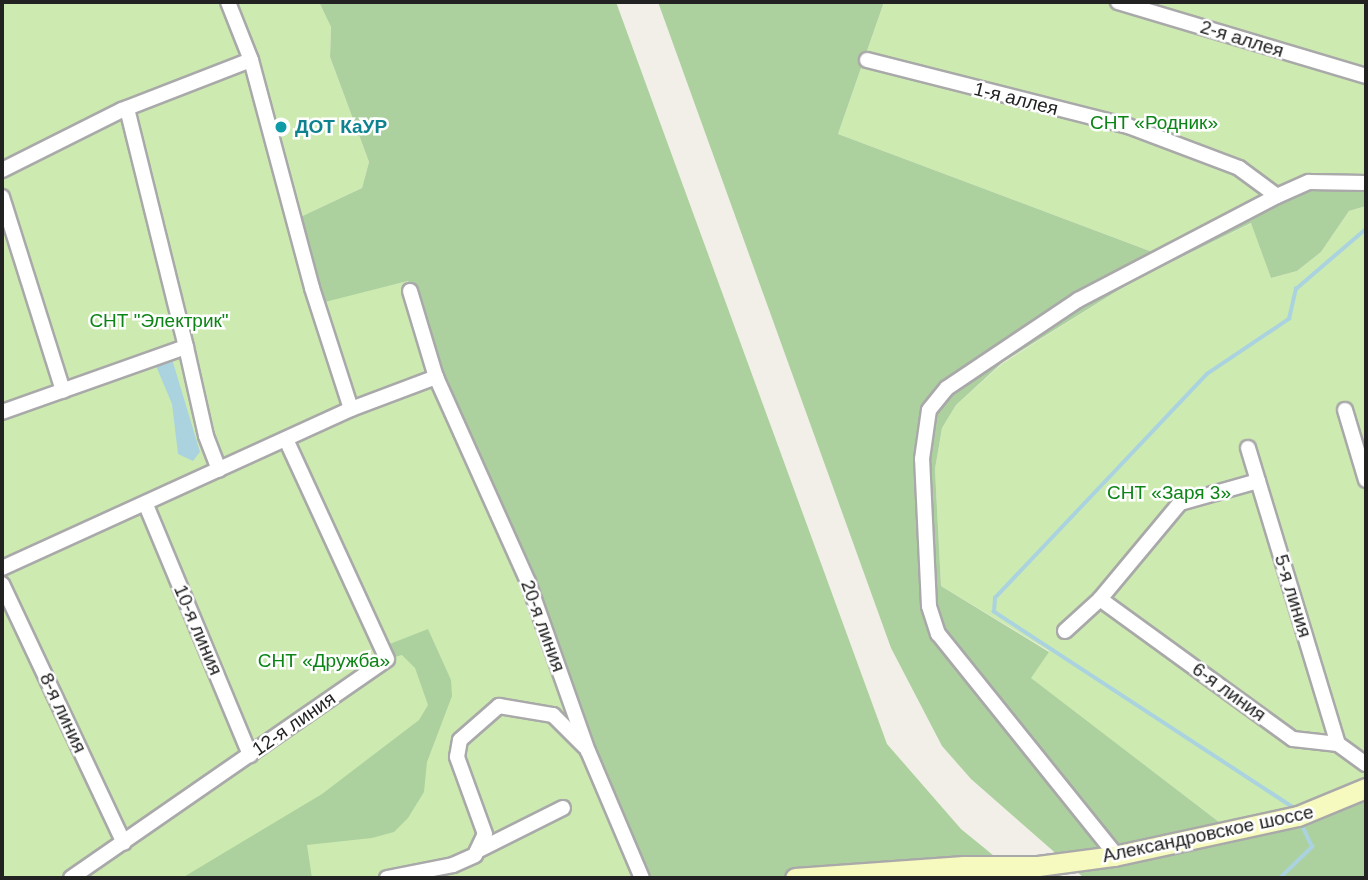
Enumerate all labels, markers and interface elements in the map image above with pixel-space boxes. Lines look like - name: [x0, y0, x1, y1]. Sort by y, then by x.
- street label: 2-я аллея: [1198, 16, 1286, 62]
- street label: 1-я аллея: [971, 78, 1061, 120]
- park label: СНТ «Родник»: [1090, 112, 1218, 134]
- place label: ДОТ КаУР: [295, 116, 387, 138]
- marker: ДОТ КаУР: [273, 119, 289, 135]
- park label: СНТ "Электрик": [89, 310, 229, 332]
- park label: СНТ «Заря 3»: [1107, 482, 1231, 504]
- street label: 5-я линия: [1270, 552, 1316, 640]
- street label: 20-я линия: [516, 577, 570, 675]
- street label: 10-я линия: [169, 581, 227, 679]
- park label: СНТ «Дружба»: [258, 650, 390, 672]
- street label: 6-я линия: [1188, 658, 1270, 726]
- street label: 8-я линия: [35, 669, 91, 757]
- street label: 12-я линия: [248, 687, 340, 761]
- street label: Александровское шоссе: [1100, 800, 1316, 868]

